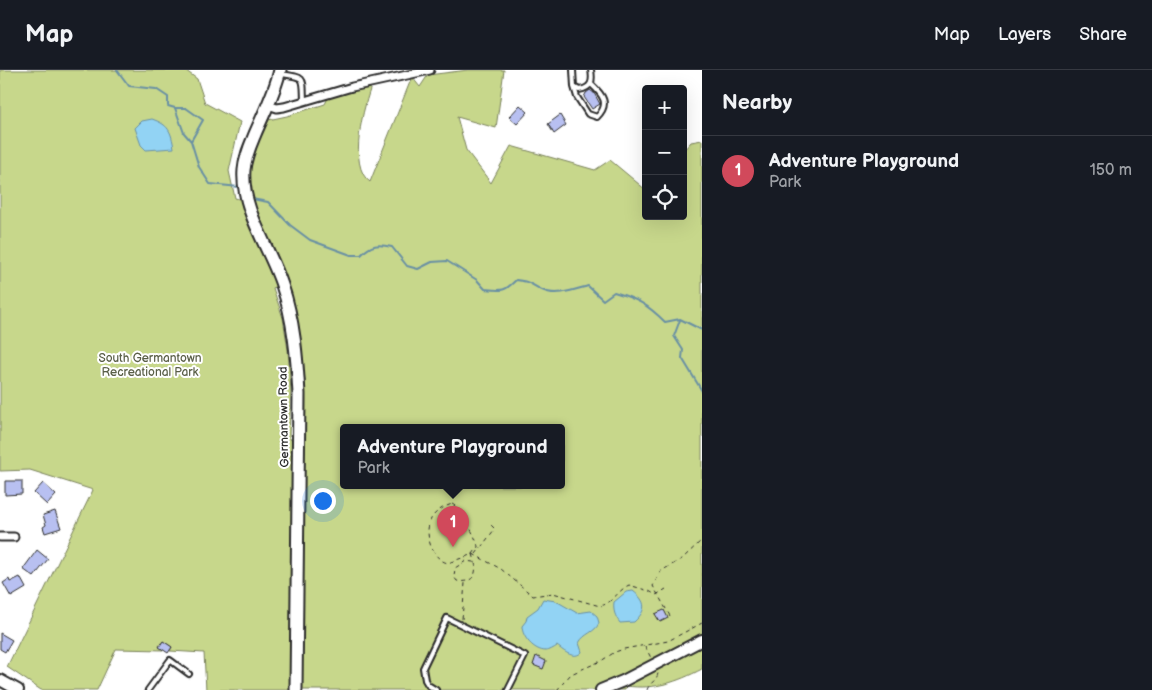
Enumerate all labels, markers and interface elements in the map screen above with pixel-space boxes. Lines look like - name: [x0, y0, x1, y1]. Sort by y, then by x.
- text: Map: [25, 20, 73, 49]
- text: Map: [934, 24, 970, 45]
- text: Layers: [998, 24, 1051, 45]
- text: Share: [1079, 24, 1127, 45]
- map controls: [642, 85, 687, 220]
- button: +: [642, 85, 687, 130]
- text: Nearby: [722, 90, 792, 115]
- button: −: [642, 130, 687, 175]
- text: Adventure Playground: [769, 150, 959, 173]
- text: 1: [735, 161, 741, 180]
- text: 150 m: [1090, 161, 1132, 180]
- text: Park: [769, 173, 801, 192]
- button: locate: [642, 175, 687, 220]
- park label: South Germantown Recreational Park: [98, 351, 202, 380]
- street label: Germantown Road: [276, 366, 292, 468]
- popup: [340, 424, 565, 489]
- text: Adventure Playground: [357, 436, 548, 459]
- text: Park: [357, 459, 390, 478]
- your location: [310, 488, 336, 514]
- pin: 1: [437, 506, 469, 547]

